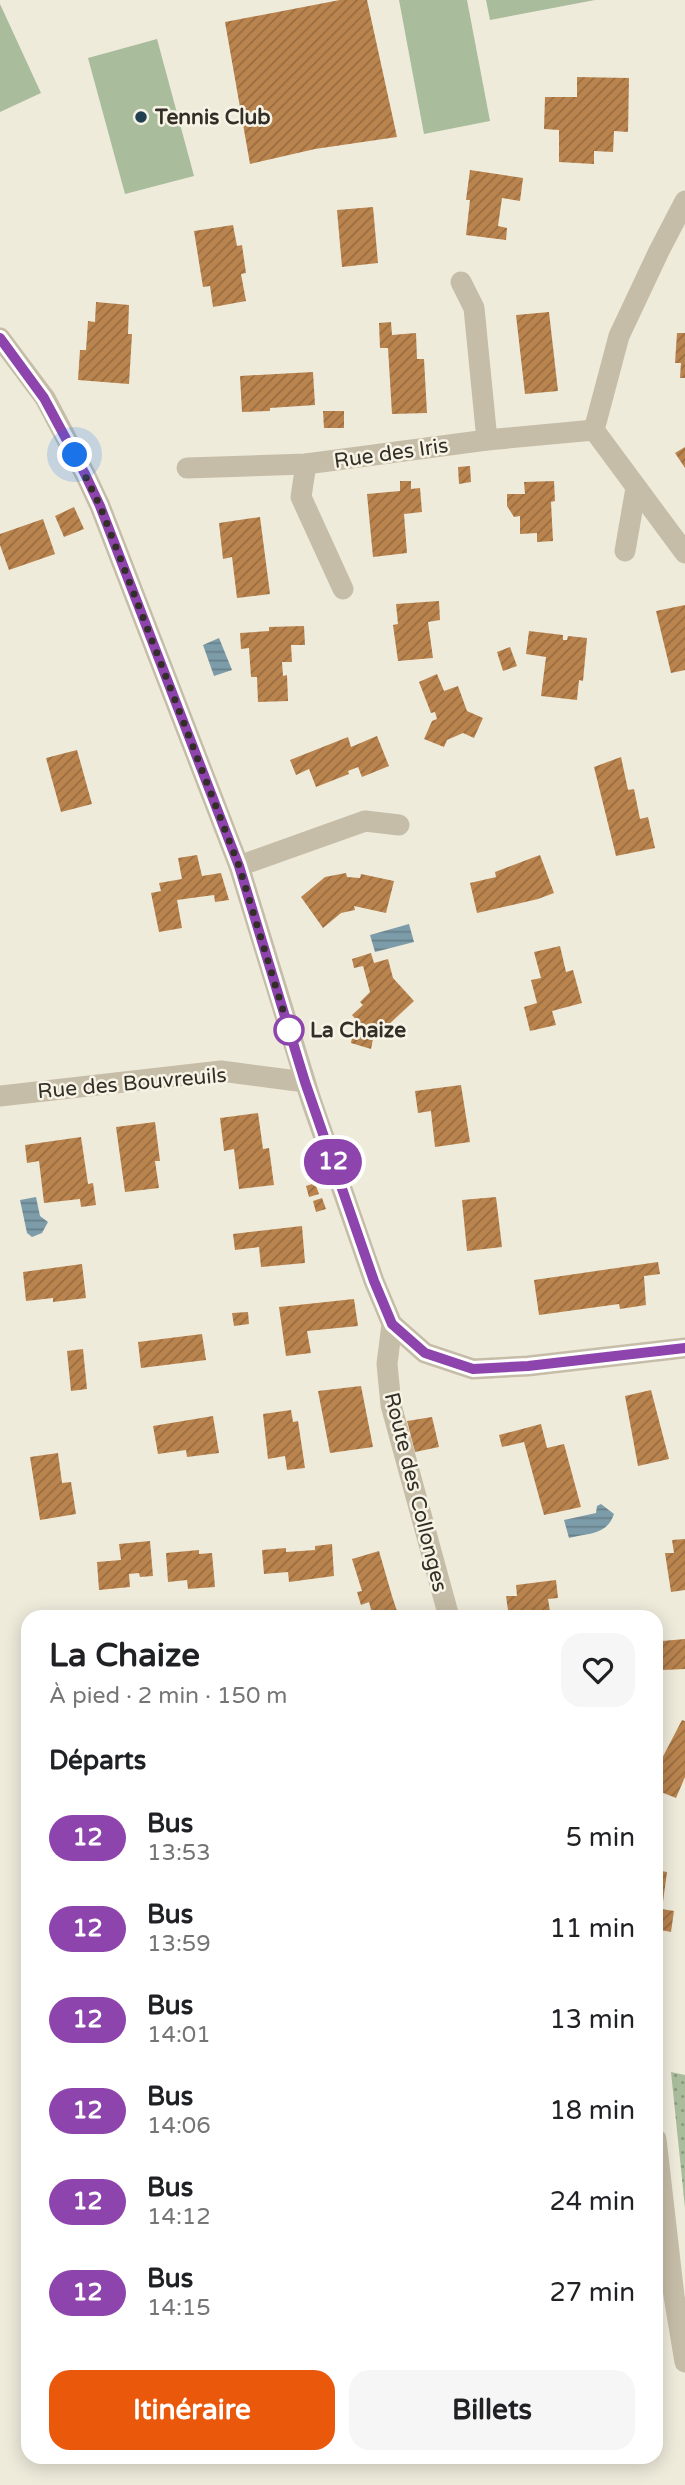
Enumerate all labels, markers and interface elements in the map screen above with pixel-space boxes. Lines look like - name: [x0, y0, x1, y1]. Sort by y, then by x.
- place label: Tennis Club: [154, 105, 271, 130]
- marker: Tennis Club: [133, 109, 149, 125]
- street label: Rue des Iris: [332, 433, 450, 474]
- your location: [57, 437, 92, 472]
- marker: La Chaize: [274, 1015, 304, 1045]
- place label: La Chaize: [310, 1018, 406, 1043]
- street label: Rue des Bouvreuils: [36, 1063, 228, 1104]
- line badge: 12: [302, 1139, 364, 1185]
- text: 12: [318, 1147, 348, 1176]
- street label: Route des Collonges: [379, 1390, 452, 1594]
- button: heart: [561, 1633, 635, 1707]
- text: La Chaize: [49, 1636, 200, 1675]
- text: À pied · 2 min · 150 m: [49, 1682, 288, 1710]
- text: Départs: [49, 1745, 146, 1776]
- text: Bus: [147, 1808, 193, 1839]
- text: 5 min: [566, 1822, 635, 1853]
- text: 12: [72, 1823, 103, 1852]
- text: 13:53: [147, 1839, 211, 1867]
- text: Bus: [147, 1899, 193, 1930]
- text: 11 min: [549, 1913, 635, 1944]
- text: 12: [72, 1914, 103, 1943]
- text: 13:59: [147, 1930, 211, 1958]
- text: Bus: [147, 1990, 193, 2021]
- text: 13 min: [549, 2004, 635, 2035]
- text: 12: [72, 2005, 103, 2034]
- text: 14:01: [147, 2021, 211, 2049]
- text: Bus: [147, 2081, 193, 2112]
- text: 18 min: [549, 2095, 635, 2126]
- text: 12: [72, 2096, 103, 2125]
- text: 14:06: [147, 2112, 211, 2140]
- text: Bus: [147, 2172, 193, 2203]
- text: 24 min: [549, 2186, 635, 2217]
- text: 12: [72, 2187, 103, 2216]
- text: 14:12: [147, 2203, 211, 2231]
- text: Bus: [147, 2263, 193, 2294]
- text: 27 min: [549, 2277, 635, 2308]
- text: 12: [72, 2278, 103, 2307]
- text: 14:15: [147, 2294, 211, 2322]
- button: Itinéraire: [49, 2370, 335, 2450]
- button: Billets: [349, 2370, 635, 2450]

